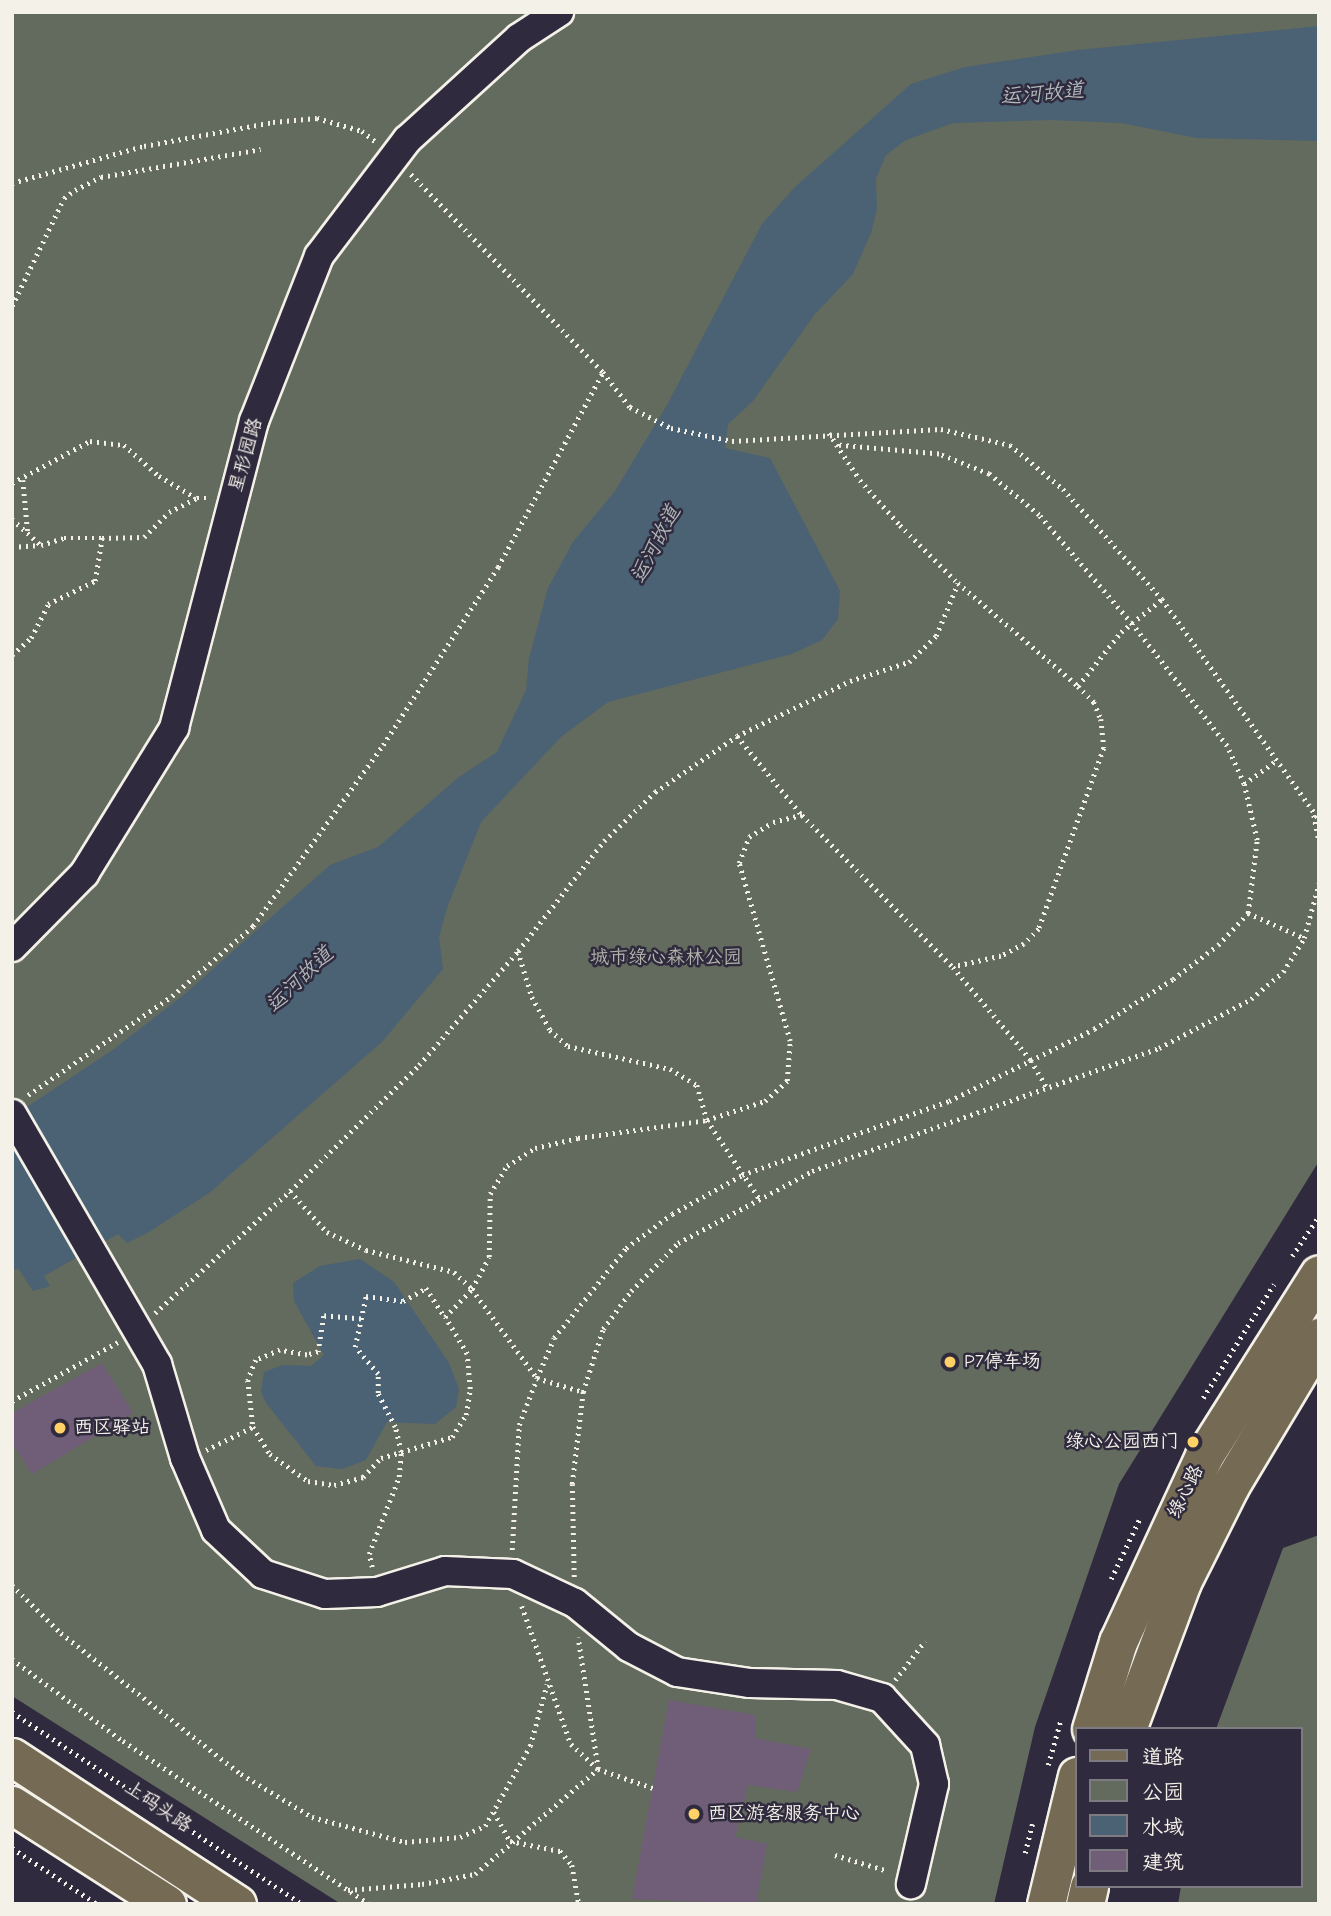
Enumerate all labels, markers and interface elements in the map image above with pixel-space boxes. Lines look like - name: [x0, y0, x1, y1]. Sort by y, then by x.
- water label: 运河故道: [999, 77, 1085, 109]
- street label: 星形园路: [225, 415, 267, 495]
- water label: 运河故道: [625, 501, 685, 587]
- water label: 运河故道: [260, 941, 338, 1017]
- park label: 城市绿心森林公园: [590, 947, 742, 969]
- place label: P7停车场: [964, 1351, 1041, 1373]
- marker: P7停车场: [942, 1354, 958, 1370]
- place label: 西区驿站: [74, 1417, 150, 1439]
- marker: 西区驿站: [52, 1420, 68, 1436]
- place label: 绿心公园西门: [1065, 1431, 1179, 1453]
- marker: 绿心公园西门: [1185, 1434, 1201, 1450]
- street label: 绿心路: [1163, 1461, 1209, 1523]
- legend: [1076, 1727, 1303, 1888]
- text: 道路: [1142, 1745, 1184, 1769]
- street label: 上码头路: [120, 1776, 196, 1838]
- text: 公园: [1142, 1780, 1184, 1804]
- place label: 西区游客服务中心: [708, 1803, 860, 1825]
- marker: 西区游客服务中心: [686, 1806, 702, 1822]
- text: 水域: [1142, 1815, 1184, 1839]
- text: 建筑: [1142, 1850, 1184, 1874]

